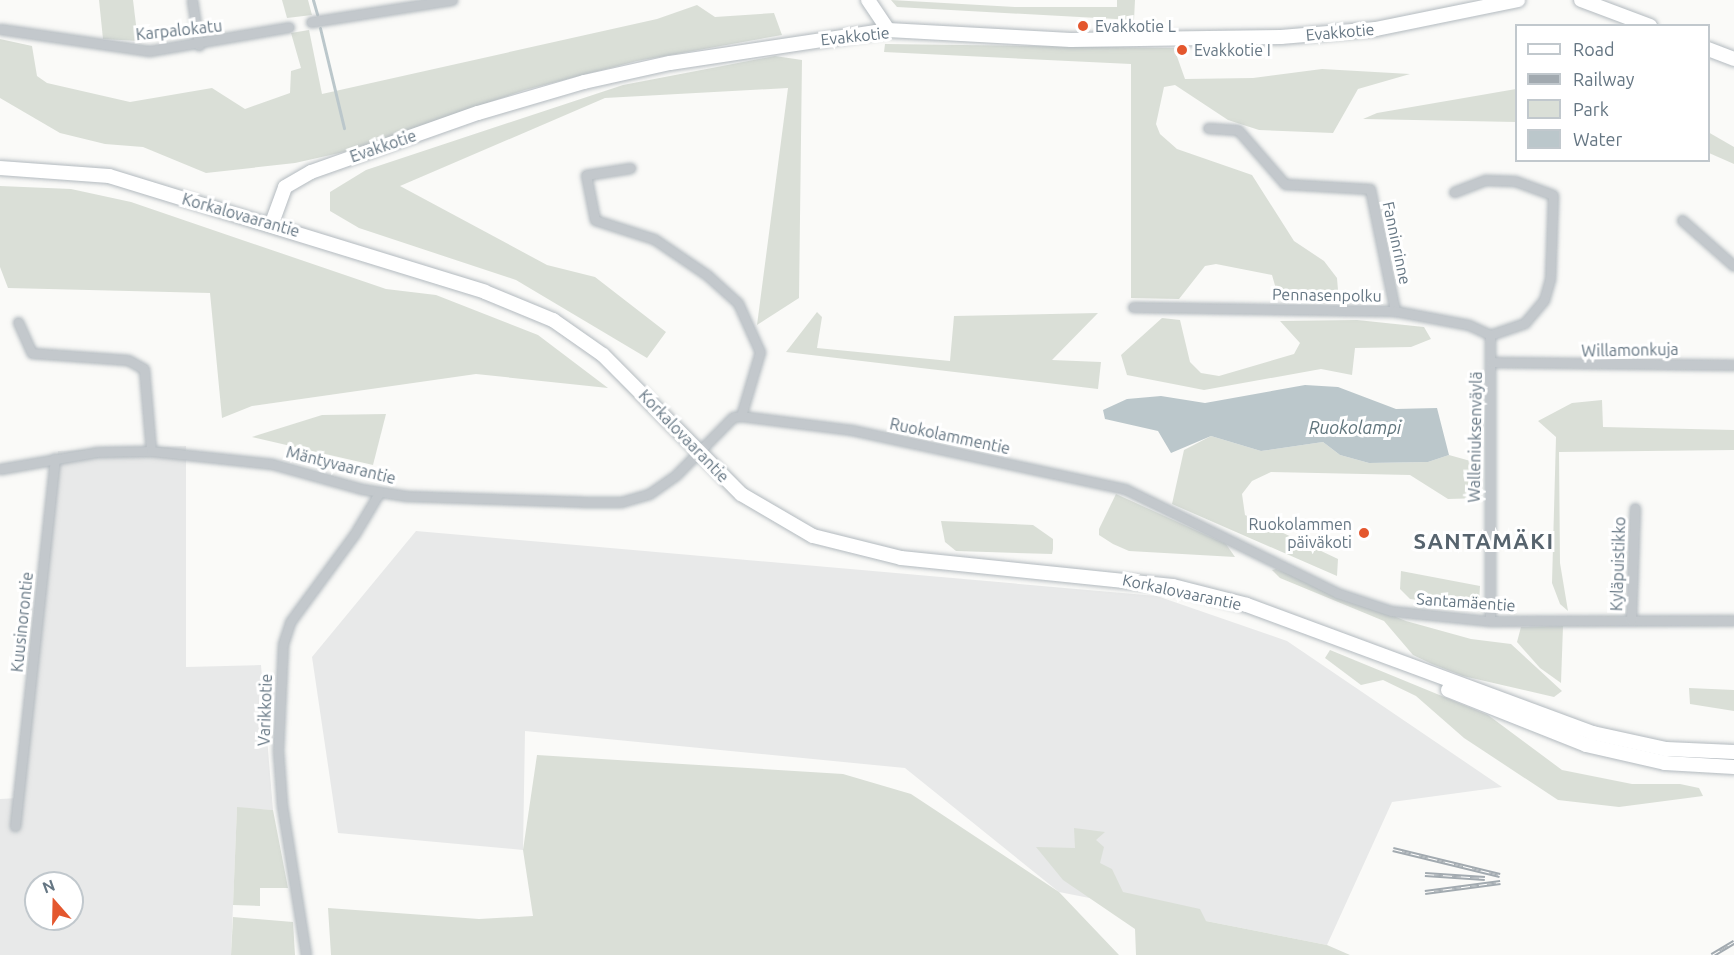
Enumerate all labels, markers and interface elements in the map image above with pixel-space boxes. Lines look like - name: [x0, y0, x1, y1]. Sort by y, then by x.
- street label: Karpalokatu: [135, 16, 223, 44]
- place label: Evakkotie L: [1095, 16, 1176, 36]
- marker: Evakkotie L: [1076, 19, 1090, 33]
- street label: Evakkotie: [1305, 19, 1375, 45]
- street label: Evakkotie: [820, 23, 890, 49]
- legend: [1515, 24, 1710, 162]
- text: Road: [1573, 39, 1615, 59]
- place label: Evakkotie I: [1194, 40, 1271, 60]
- marker: Evakkotie I: [1175, 43, 1189, 57]
- text: Railway: [1573, 69, 1634, 89]
- text: Park: [1573, 99, 1609, 119]
- street label: Evakkotie: [347, 126, 419, 166]
- text: Water: [1573, 129, 1622, 149]
- street label: Korkalovaarantie: [180, 189, 302, 241]
- street label: Fanninrinne: [1379, 200, 1415, 286]
- street label: Pennasenpolku: [1272, 284, 1382, 306]
- street label: Willamonkuja: [1581, 340, 1679, 360]
- street label: Walleniuksenväylä: [1464, 371, 1486, 503]
- street label: Korkalovaarantie: [635, 386, 733, 486]
- street label: Ruokolammentie: [888, 414, 1012, 458]
- water label: Ruokolampi: [1309, 416, 1401, 438]
- street label: Mäntyvaarantie: [284, 442, 398, 488]
- place label: Ruokolammen päiväkoti: [1248, 514, 1352, 552]
- street label: Kyläpuistikko: [1607, 516, 1629, 612]
- marker: Ruokolammen päiväkoti: [1357, 526, 1371, 540]
- district label: SANTAMÄKI: [1413, 528, 1555, 554]
- street label: Korkalovaarantie: [1121, 570, 1243, 614]
- street label: Kuusinorontie: [7, 571, 37, 673]
- street label: Santamäentie: [1416, 589, 1516, 615]
- street label: Varikkotie: [254, 674, 276, 746]
- north arrow: [24, 871, 84, 931]
- text: N: [40, 875, 57, 896]

